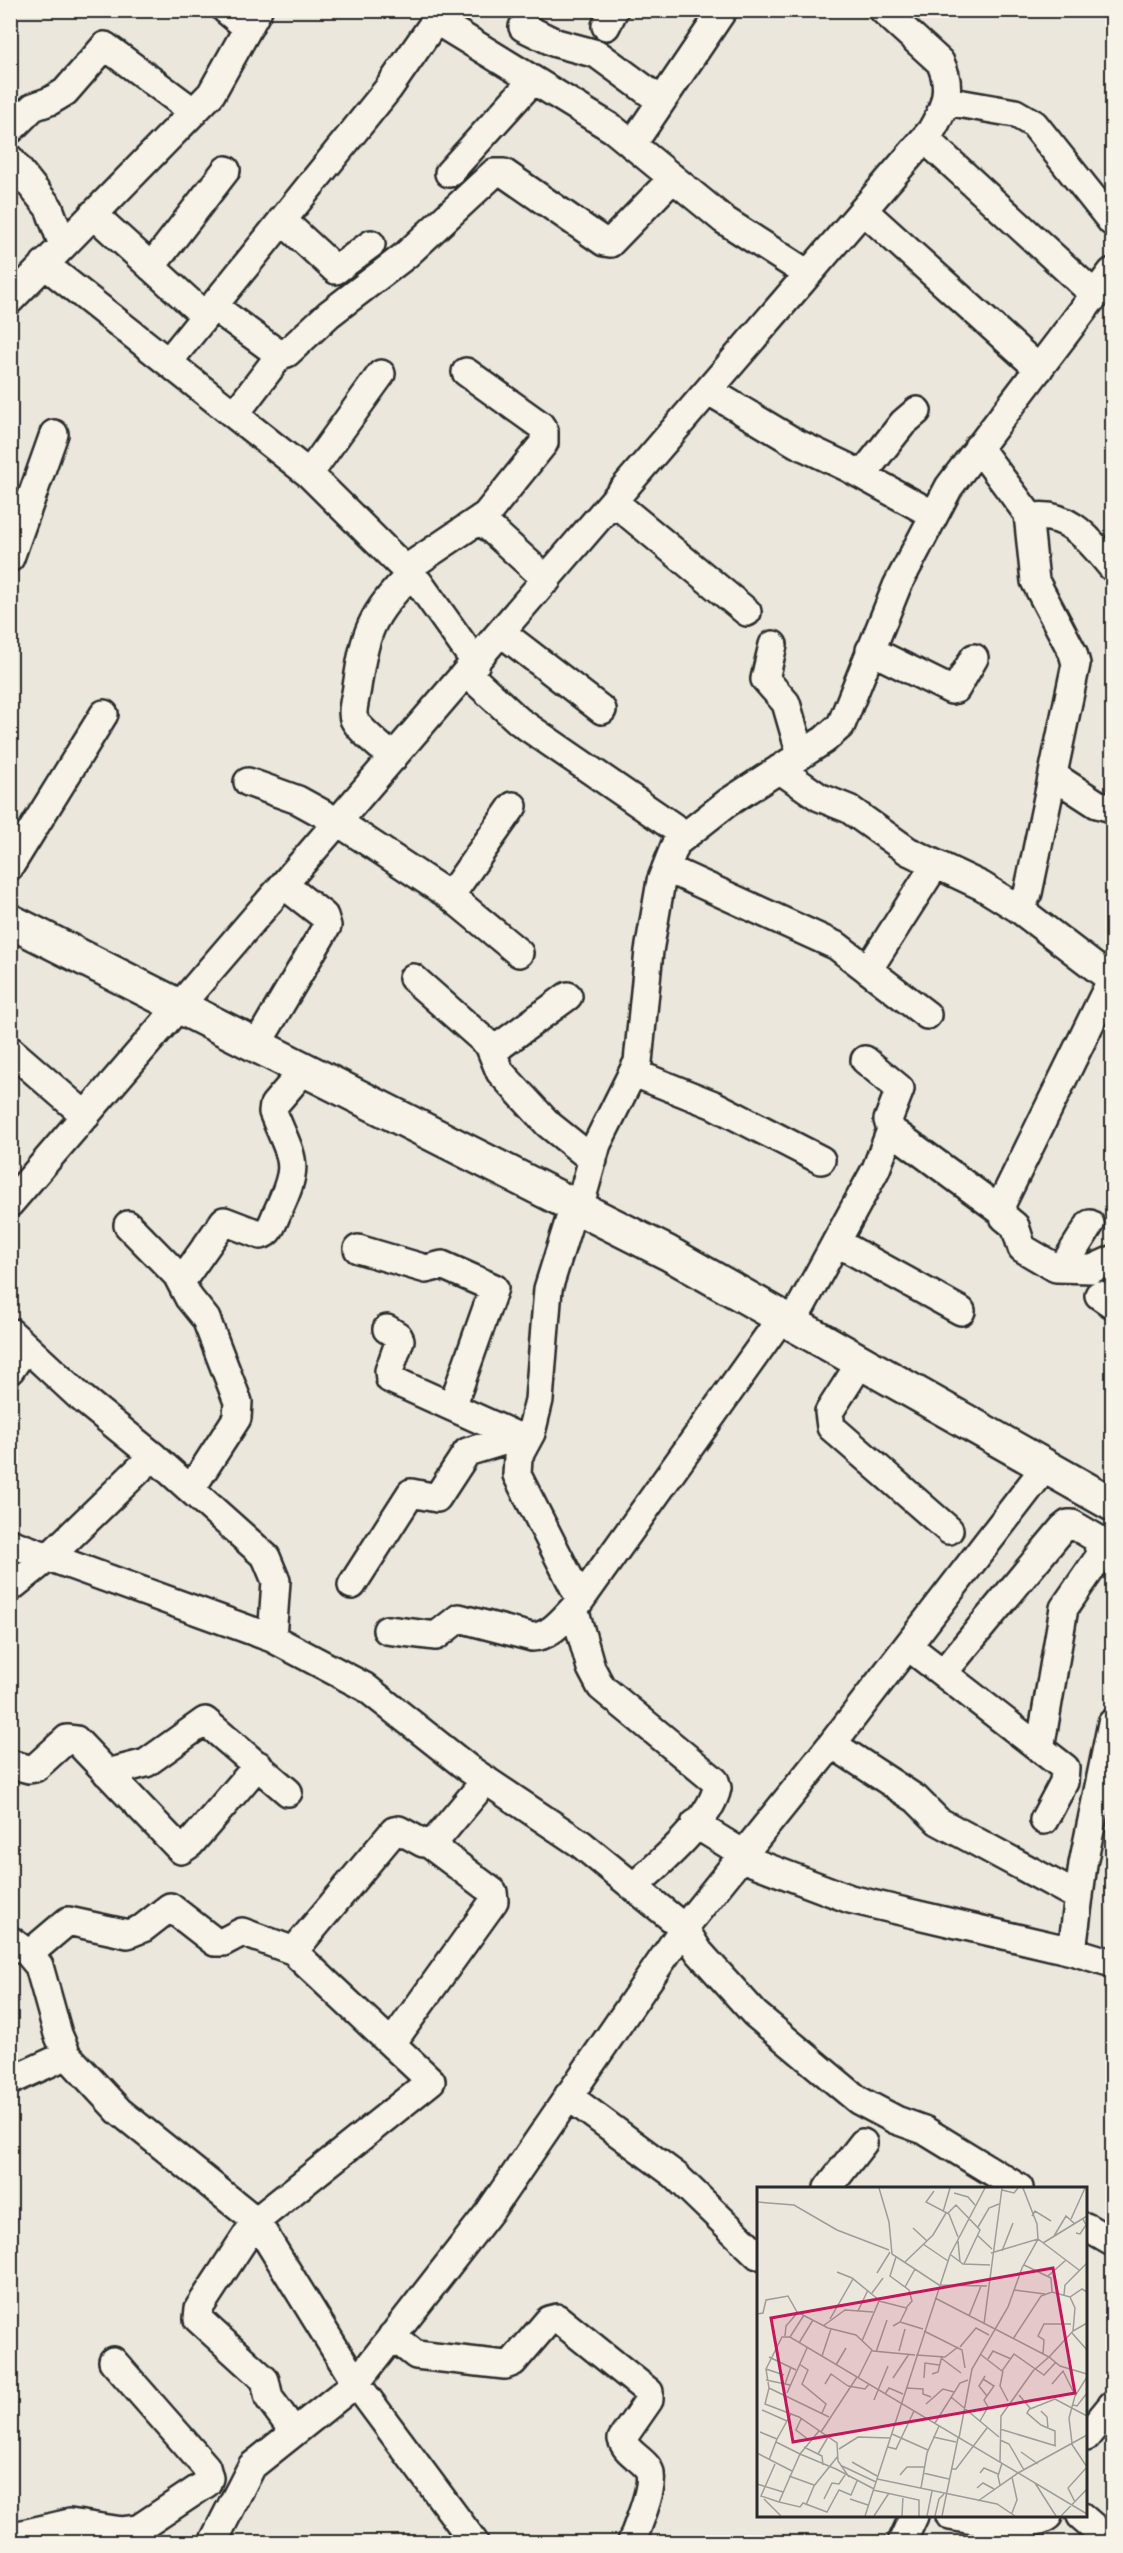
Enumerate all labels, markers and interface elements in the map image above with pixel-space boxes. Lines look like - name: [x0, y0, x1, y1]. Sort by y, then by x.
- inset map: [757, 2187, 1087, 2517]

